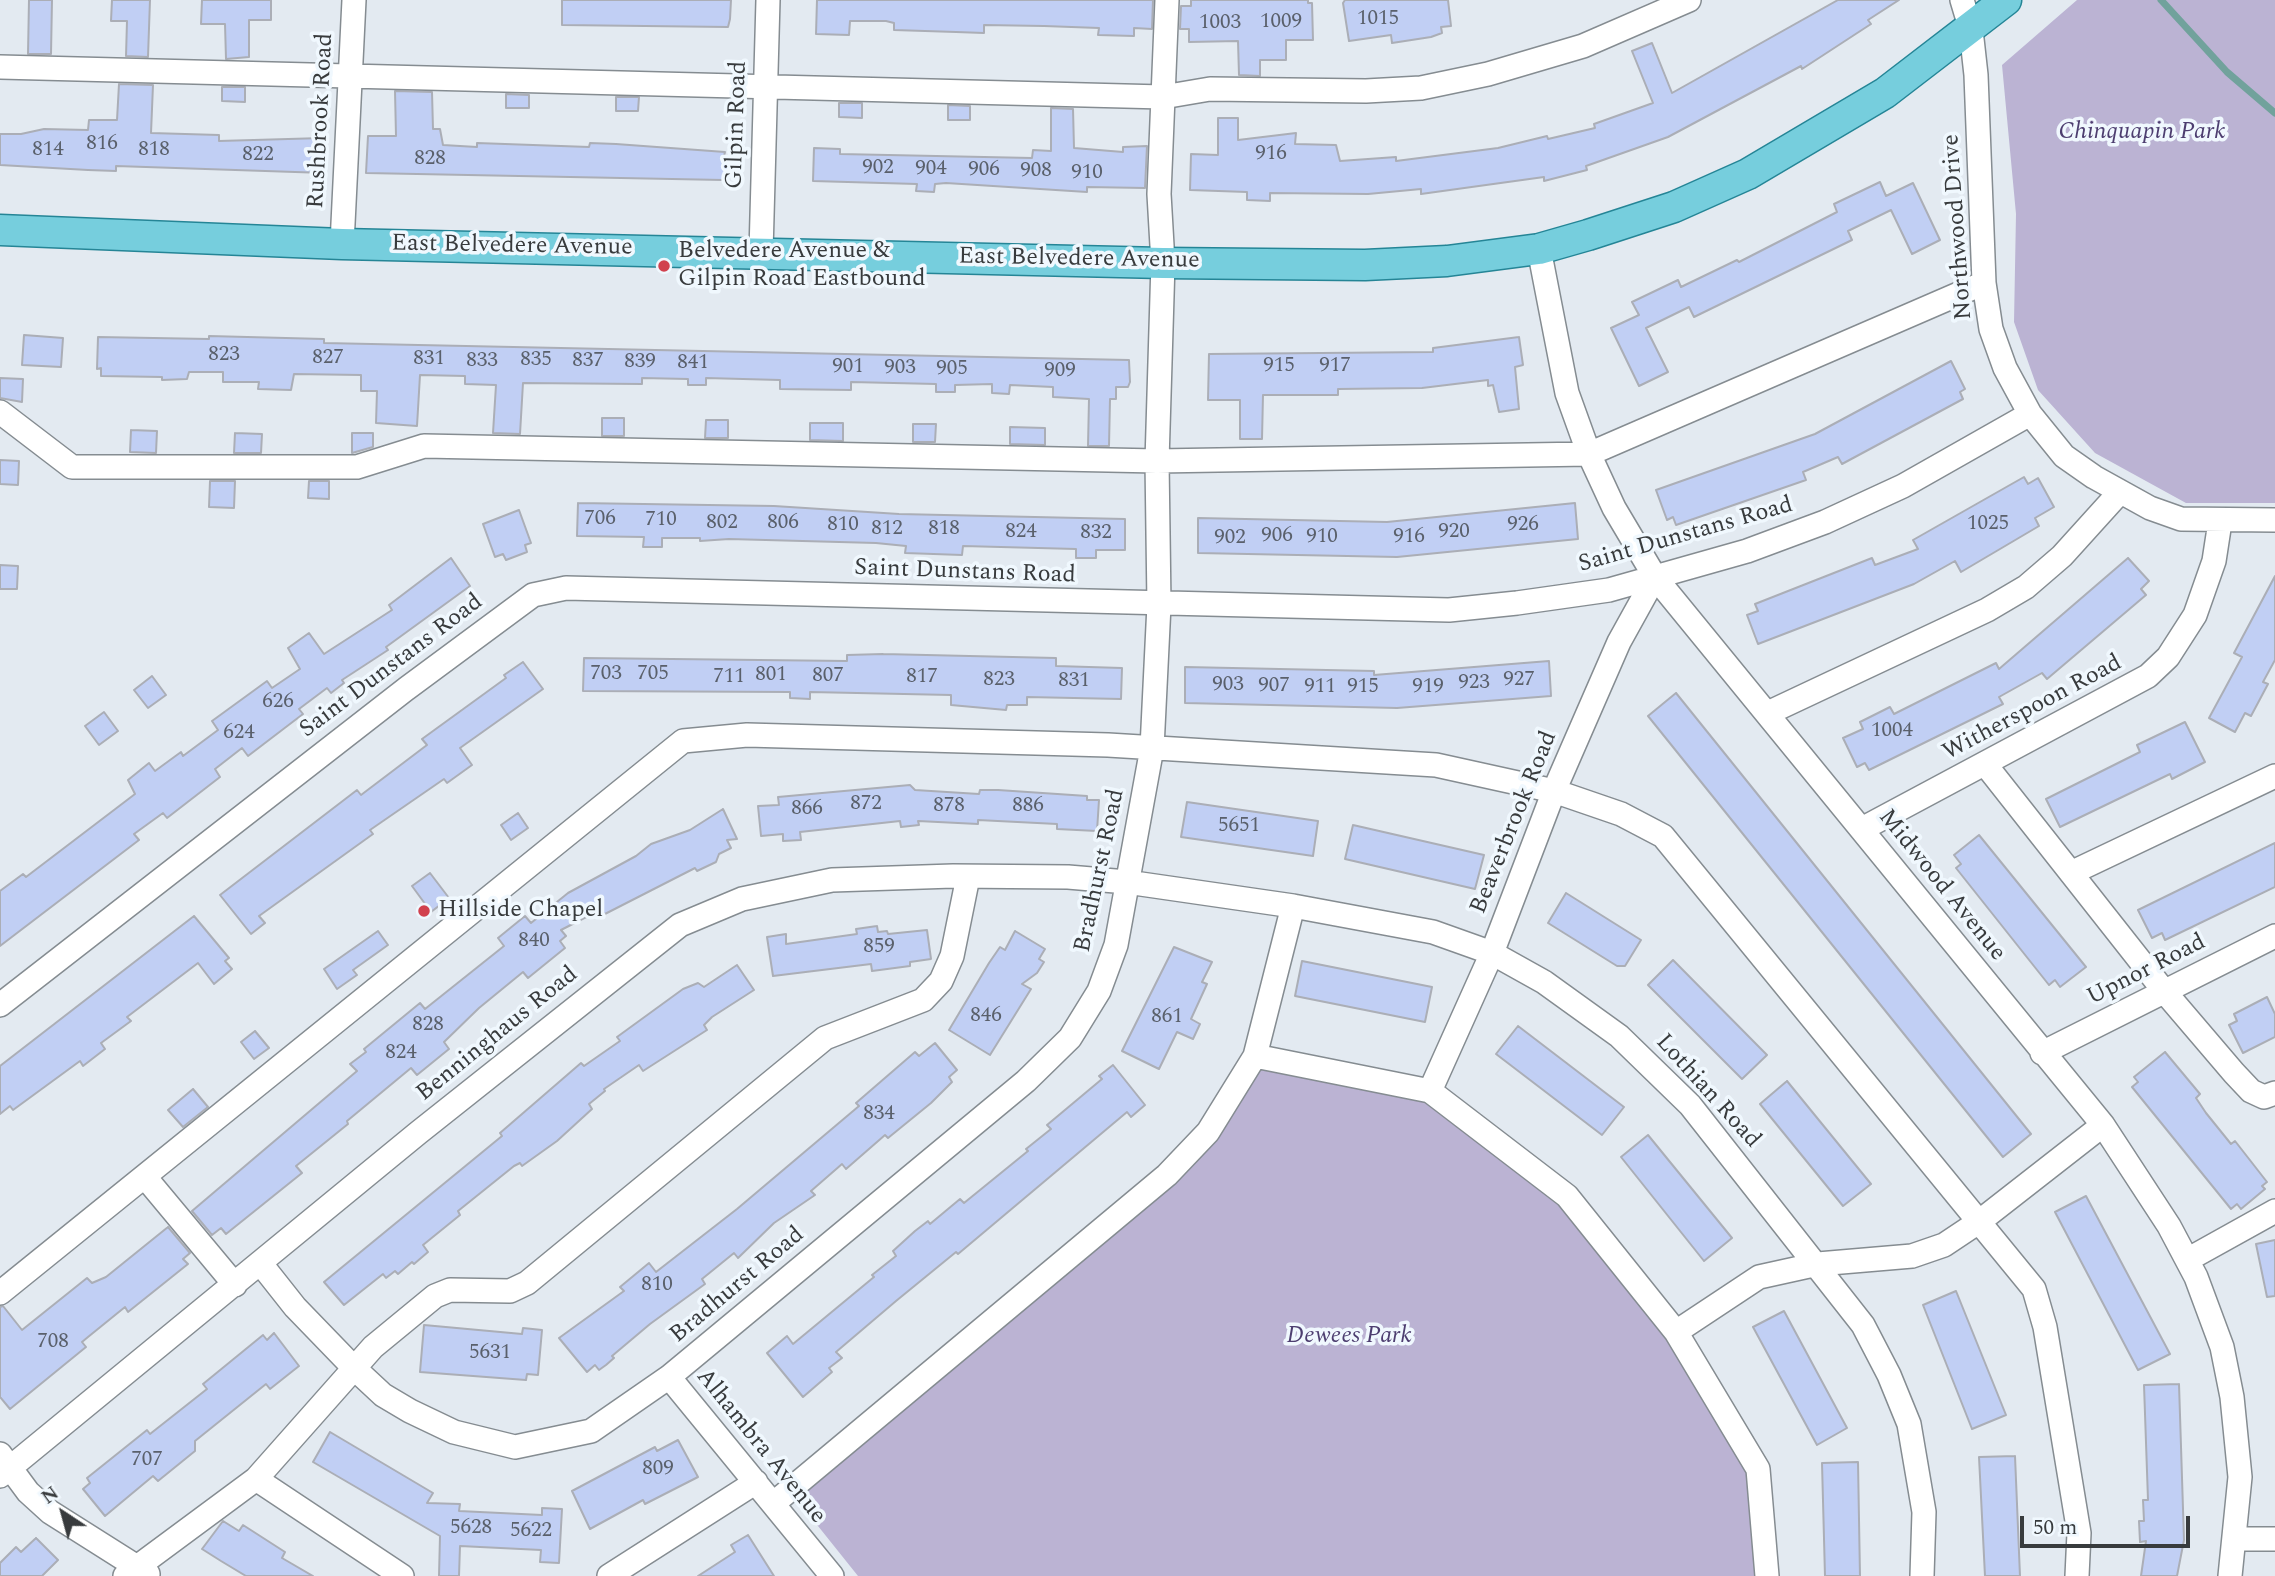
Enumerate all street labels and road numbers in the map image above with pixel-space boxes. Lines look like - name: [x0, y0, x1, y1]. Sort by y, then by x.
- street label: Rushbrook Road: [303, 32, 341, 210]
- street label: Gilpin Road: [721, 60, 755, 190]
- street label: Northwood Drive: [1938, 133, 1980, 321]
- street label: East Belvedere Avenue: [391, 230, 633, 264]
- street label: East Belvedere Avenue: [958, 243, 1200, 277]
- street label: Saint Dunstans Road: [1575, 492, 1797, 580]
- street label: Saint Dunstans Road: [854, 555, 1076, 591]
- street label: Saint Dunstans Road: [295, 589, 489, 745]
- street label: Witherspoon Road: [1939, 650, 2127, 768]
- street label: Beaverbrook Road: [1465, 727, 1565, 919]
- street label: Bradhurst Road: [1070, 787, 1132, 955]
- street label: Midwood Avenue: [1871, 804, 2011, 968]
- street label: Upnor Road: [2083, 929, 2211, 1013]
- street label: Benninghaus Road: [412, 961, 584, 1109]
- street label: Lothian Road: [1648, 1029, 1766, 1155]
- street label: Bradhurst Road: [665, 1221, 811, 1351]
- street label: Alhambra Avenue: [689, 1364, 831, 1530]

